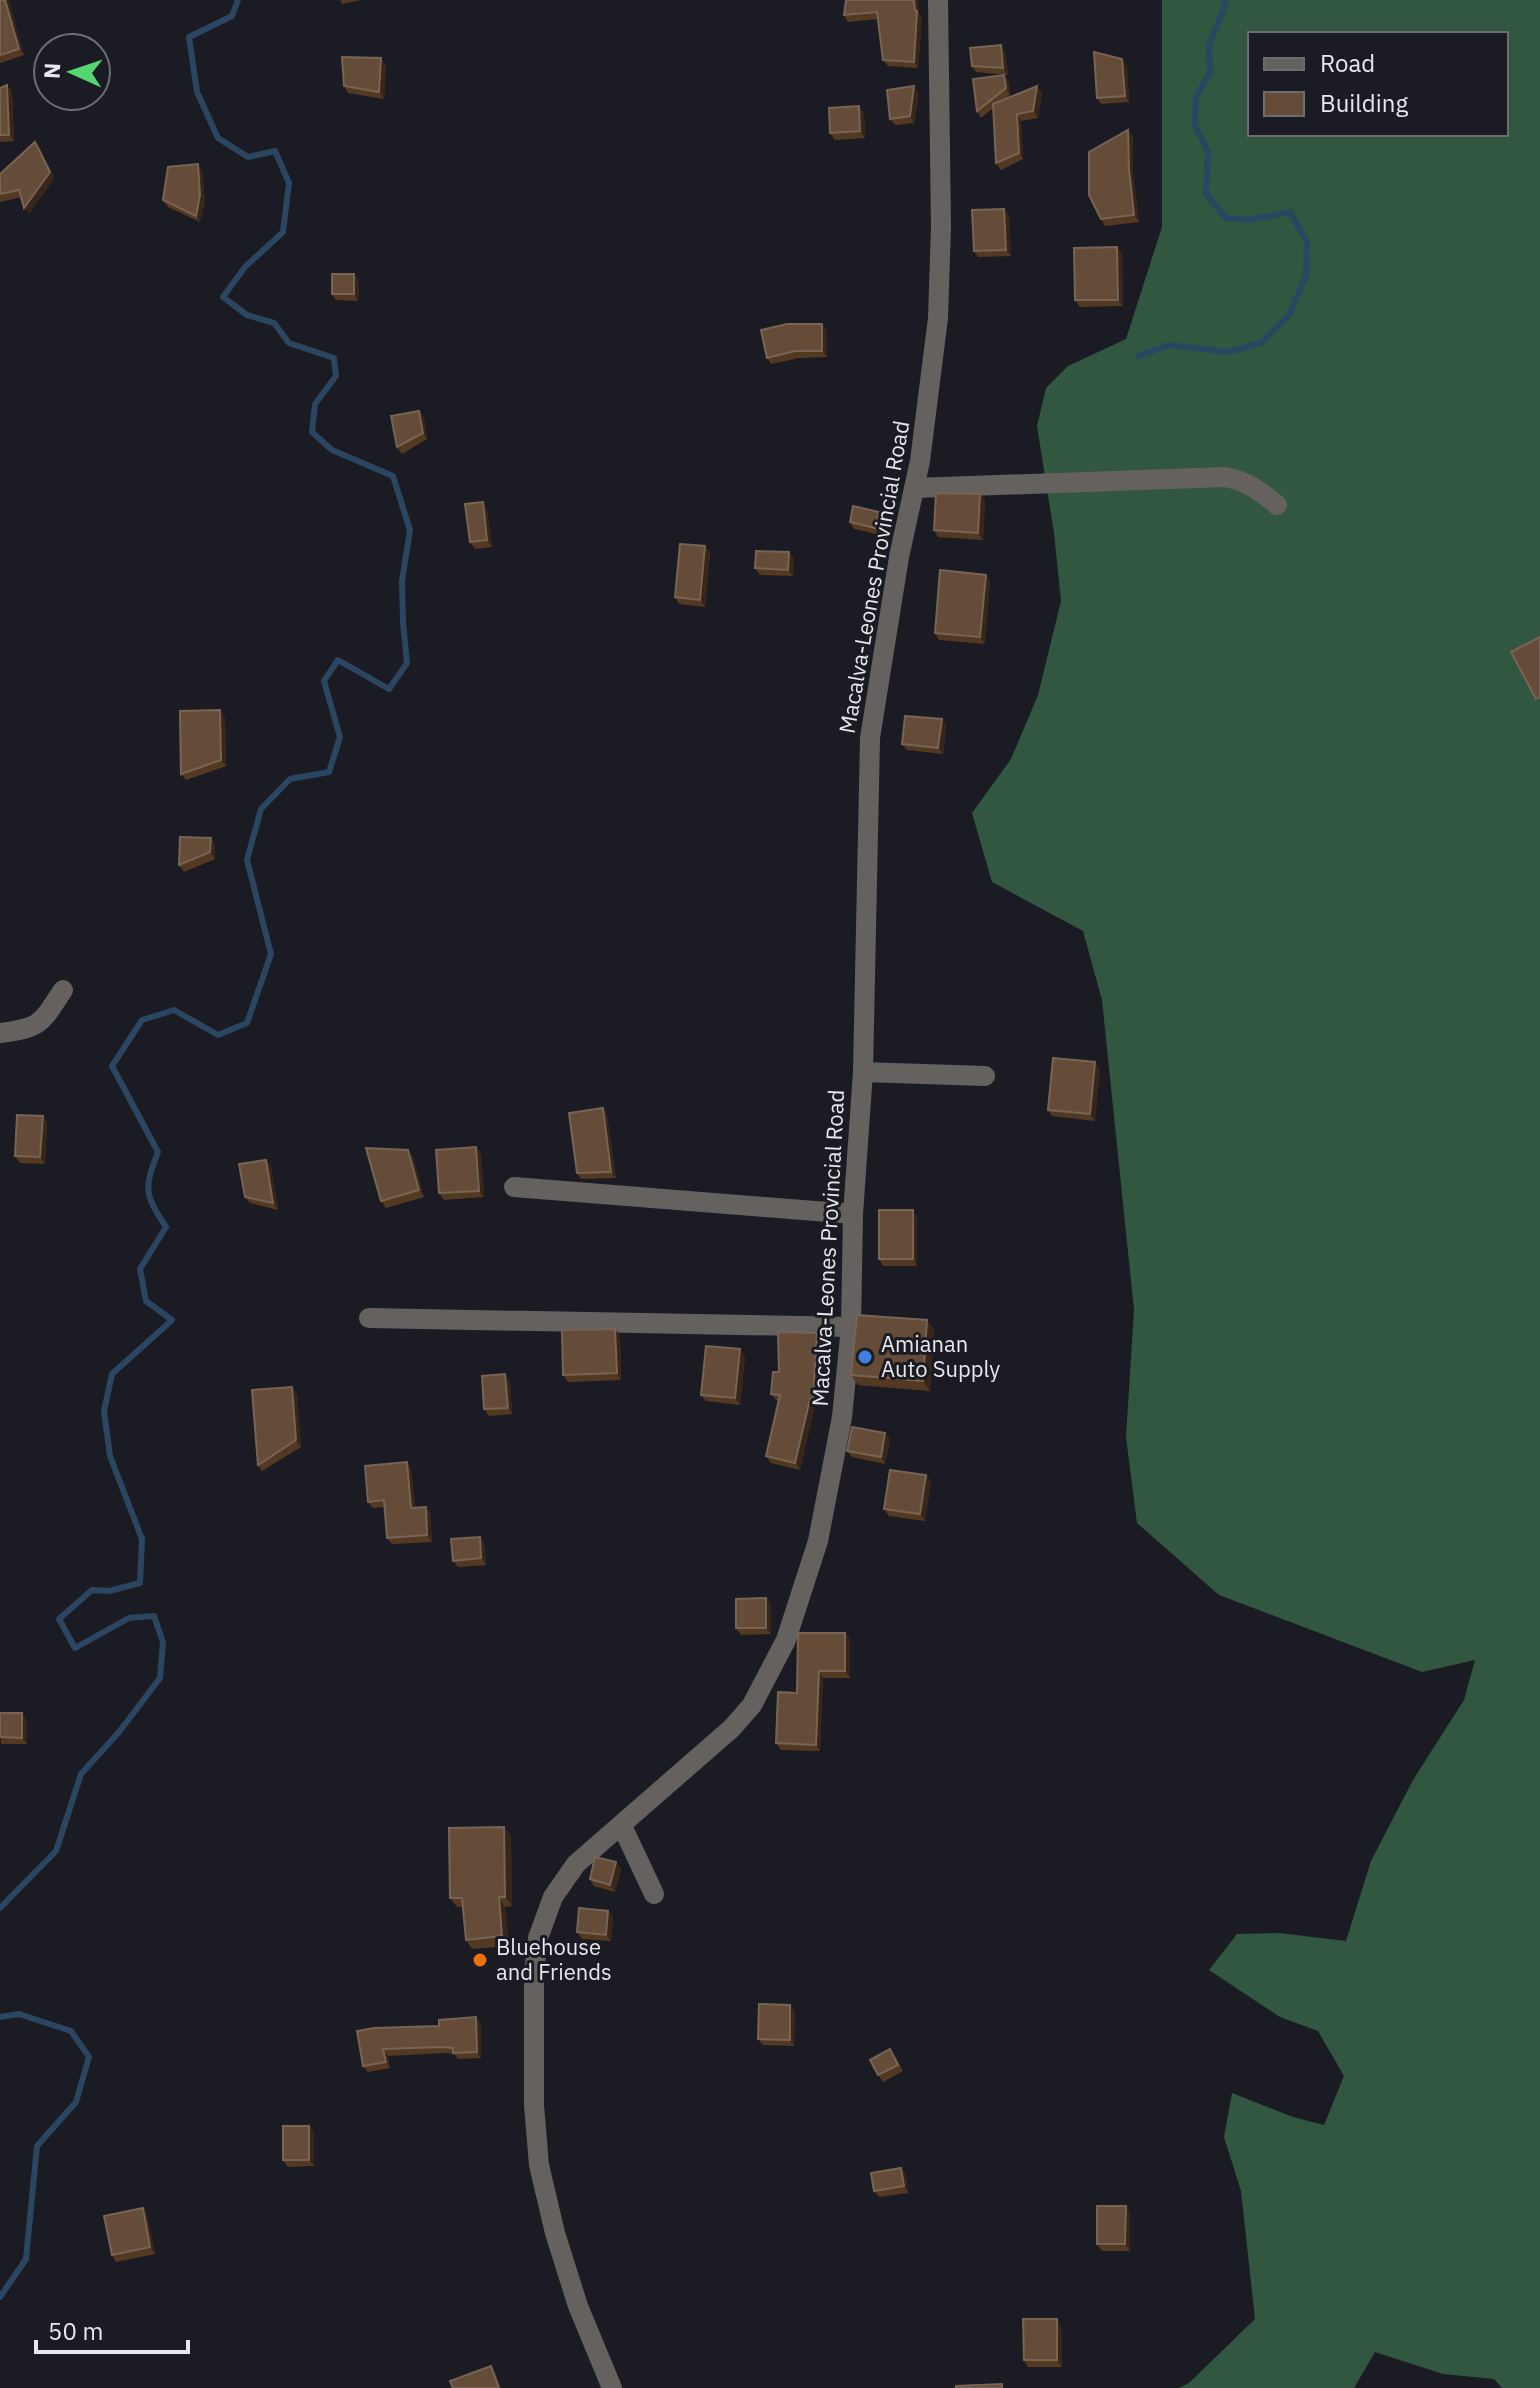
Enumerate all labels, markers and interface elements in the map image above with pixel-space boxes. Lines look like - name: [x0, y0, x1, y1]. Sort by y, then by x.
- north arrow: [32, 32, 112, 112]
- legend: [1248, 32, 1508, 136]
- text: Road: [1320, 47, 1375, 79]
- text: N: [37, 62, 66, 80]
- text: Building: [1320, 87, 1408, 119]
- street label: Macalva-Leones Provincial Road: [832, 418, 915, 736]
- street label: Macalva-Leones Provincial Road: [805, 1089, 850, 1407]
- place label: Amianan Auto Supply: [881, 1329, 1000, 1383]
- marker: Amianan Auto Supply: [856, 1348, 874, 1366]
- place label: Bluehouse and Friends: [496, 1932, 612, 1986]
- marker: Bluehouse and Friends: [471, 1951, 489, 1969]
- scale bar: [36, 2304, 188, 2354]
- text: 50 m: [48, 2315, 103, 2347]

